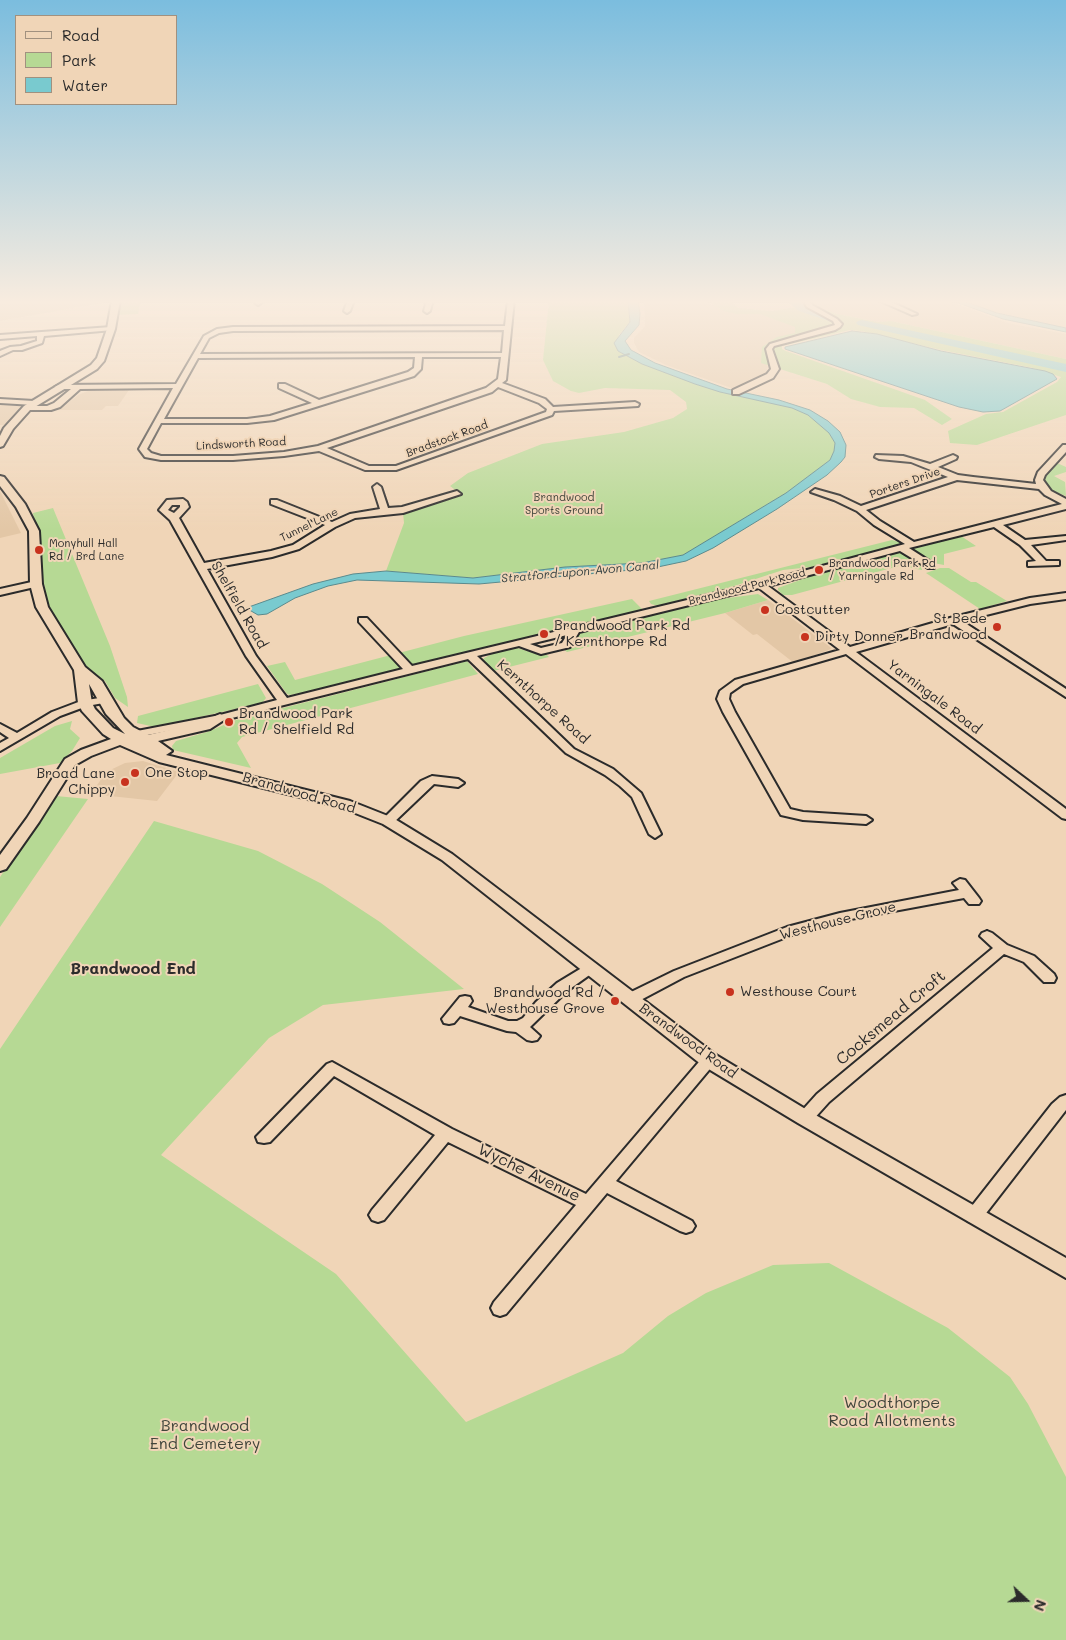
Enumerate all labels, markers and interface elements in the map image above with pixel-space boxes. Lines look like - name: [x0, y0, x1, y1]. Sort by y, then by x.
- legend: [15, 15, 178, 105]
- text: Road: [62, 25, 99, 45]
- text: Park: [62, 50, 96, 70]
- text: Water: [62, 75, 108, 95]
- street label: Bradstock Road: [404, 418, 490, 460]
- street label: Lindsworth Road: [196, 435, 286, 453]
- street label: Porters Drive: [868, 465, 942, 501]
- park label: Brandwood Sports Ground: [525, 491, 603, 517]
- street label: Tunnel Lane: [278, 505, 340, 545]
- place label: Monyhull Hall Rd / Brd Lane: [49, 537, 124, 563]
- marker: Monyhull Hall Rd / Brd Lane: [33, 544, 45, 556]
- place label: Brandwood Park Rd / Yarningale Rd: [829, 557, 936, 583]
- street label: Shelfield Road: [207, 558, 271, 652]
- water label: Stratford-upon-Avon Canal: [501, 558, 659, 586]
- marker: Brandwood Park Rd / Yarningale Rd: [813, 564, 825, 576]
- street label: Brandwood Park Road: [687, 566, 807, 608]
- place label: Costcutter: [775, 602, 850, 618]
- marker: Costcutter: [759, 604, 771, 616]
- place label: St Bede Brandwood: [910, 611, 987, 644]
- place label: Brandwood Park Rd / Kernthorpe Rd: [554, 618, 690, 650]
- marker: St Bede Brandwood: [991, 621, 1003, 633]
- marker: Brandwood Park Rd / Kernthorpe Rd: [538, 628, 550, 640]
- place label: Dirty Donner: [815, 629, 903, 645]
- marker: Dirty Donner: [799, 631, 811, 643]
- street label: Kernthorpe Road: [494, 656, 592, 748]
- street label: Yarningale Road: [884, 656, 984, 738]
- place label: Brandwood Park Rd / Shelfield Rd: [239, 706, 354, 739]
- marker: Brandwood Park Rd / Shelfield Rd: [223, 716, 235, 728]
- place label: One Stop: [145, 765, 208, 781]
- place label: Broad Lane Chippy: [36, 766, 115, 799]
- marker: One Stop: [129, 767, 141, 779]
- street label: Brandwood Road: [241, 769, 357, 817]
- marker: Broad Lane Chippy: [119, 776, 131, 788]
- street label: Westhouse Grove: [778, 898, 898, 944]
- district label: Brandwood End: [70, 959, 196, 979]
- street label: Cocksmead Croft: [832, 967, 950, 1069]
- place label: Westhouse Court: [740, 984, 857, 1000]
- place label: Brandwood Rd / Westhouse Grove: [485, 985, 605, 1018]
- marker: Westhouse Court: [724, 986, 736, 998]
- marker: Brandwood Rd / Westhouse Grove: [609, 995, 621, 1007]
- street label: Brandwood Road: [636, 1000, 740, 1082]
- street label: Wyche Avenue: [475, 1140, 583, 1206]
- park label: Woodthorpe Road Allotments: [829, 1393, 955, 1431]
- park label: Brandwood End Cemetery: [150, 1416, 260, 1454]
- north arrow: [1001, 1575, 1051, 1625]
- text: N: [1030, 1597, 1051, 1614]

